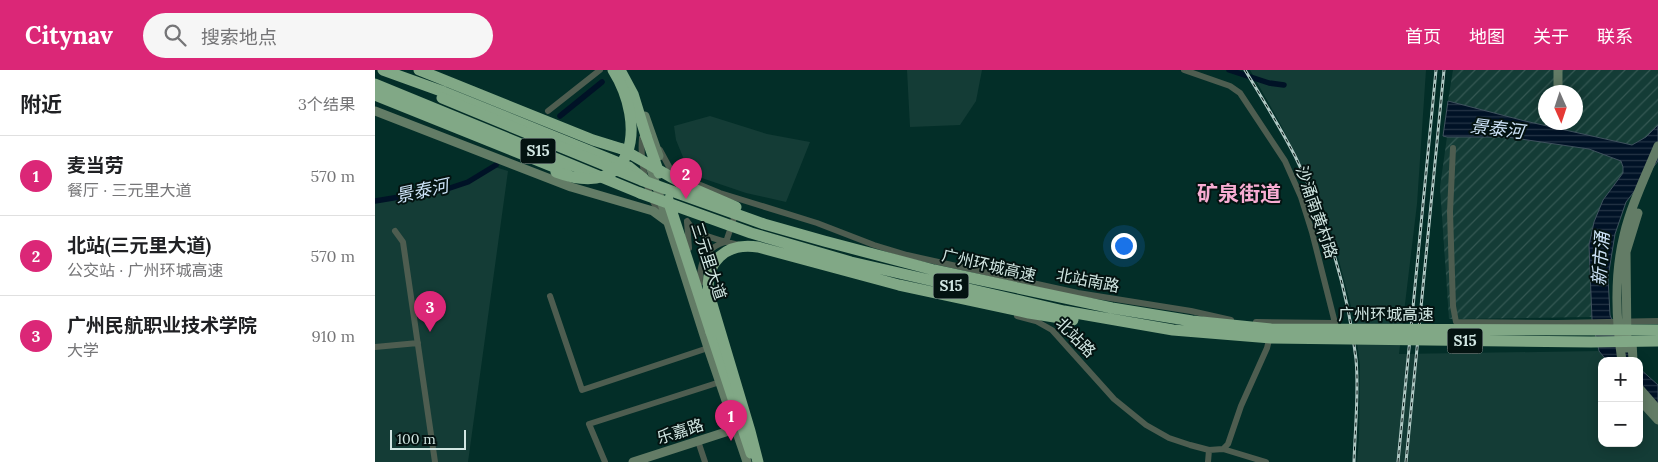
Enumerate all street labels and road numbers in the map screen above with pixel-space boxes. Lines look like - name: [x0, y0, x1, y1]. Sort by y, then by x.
- road number: S15: [521, 138, 555, 164]
- street label: 沙涌南黄村路: [1292, 163, 1342, 261]
- street label: 三元里大道: [687, 220, 731, 302]
- street label: 广州环城高速: [940, 244, 1038, 286]
- street label: 北站南路: [1055, 264, 1121, 296]
- road number: S15: [933, 274, 969, 298]
- street label: 广州环城高速: [1338, 304, 1434, 324]
- street label: 北站路: [1052, 313, 1100, 361]
- road number: S15: [1447, 328, 1483, 354]
- street label: 乐嘉路: [654, 414, 706, 448]

